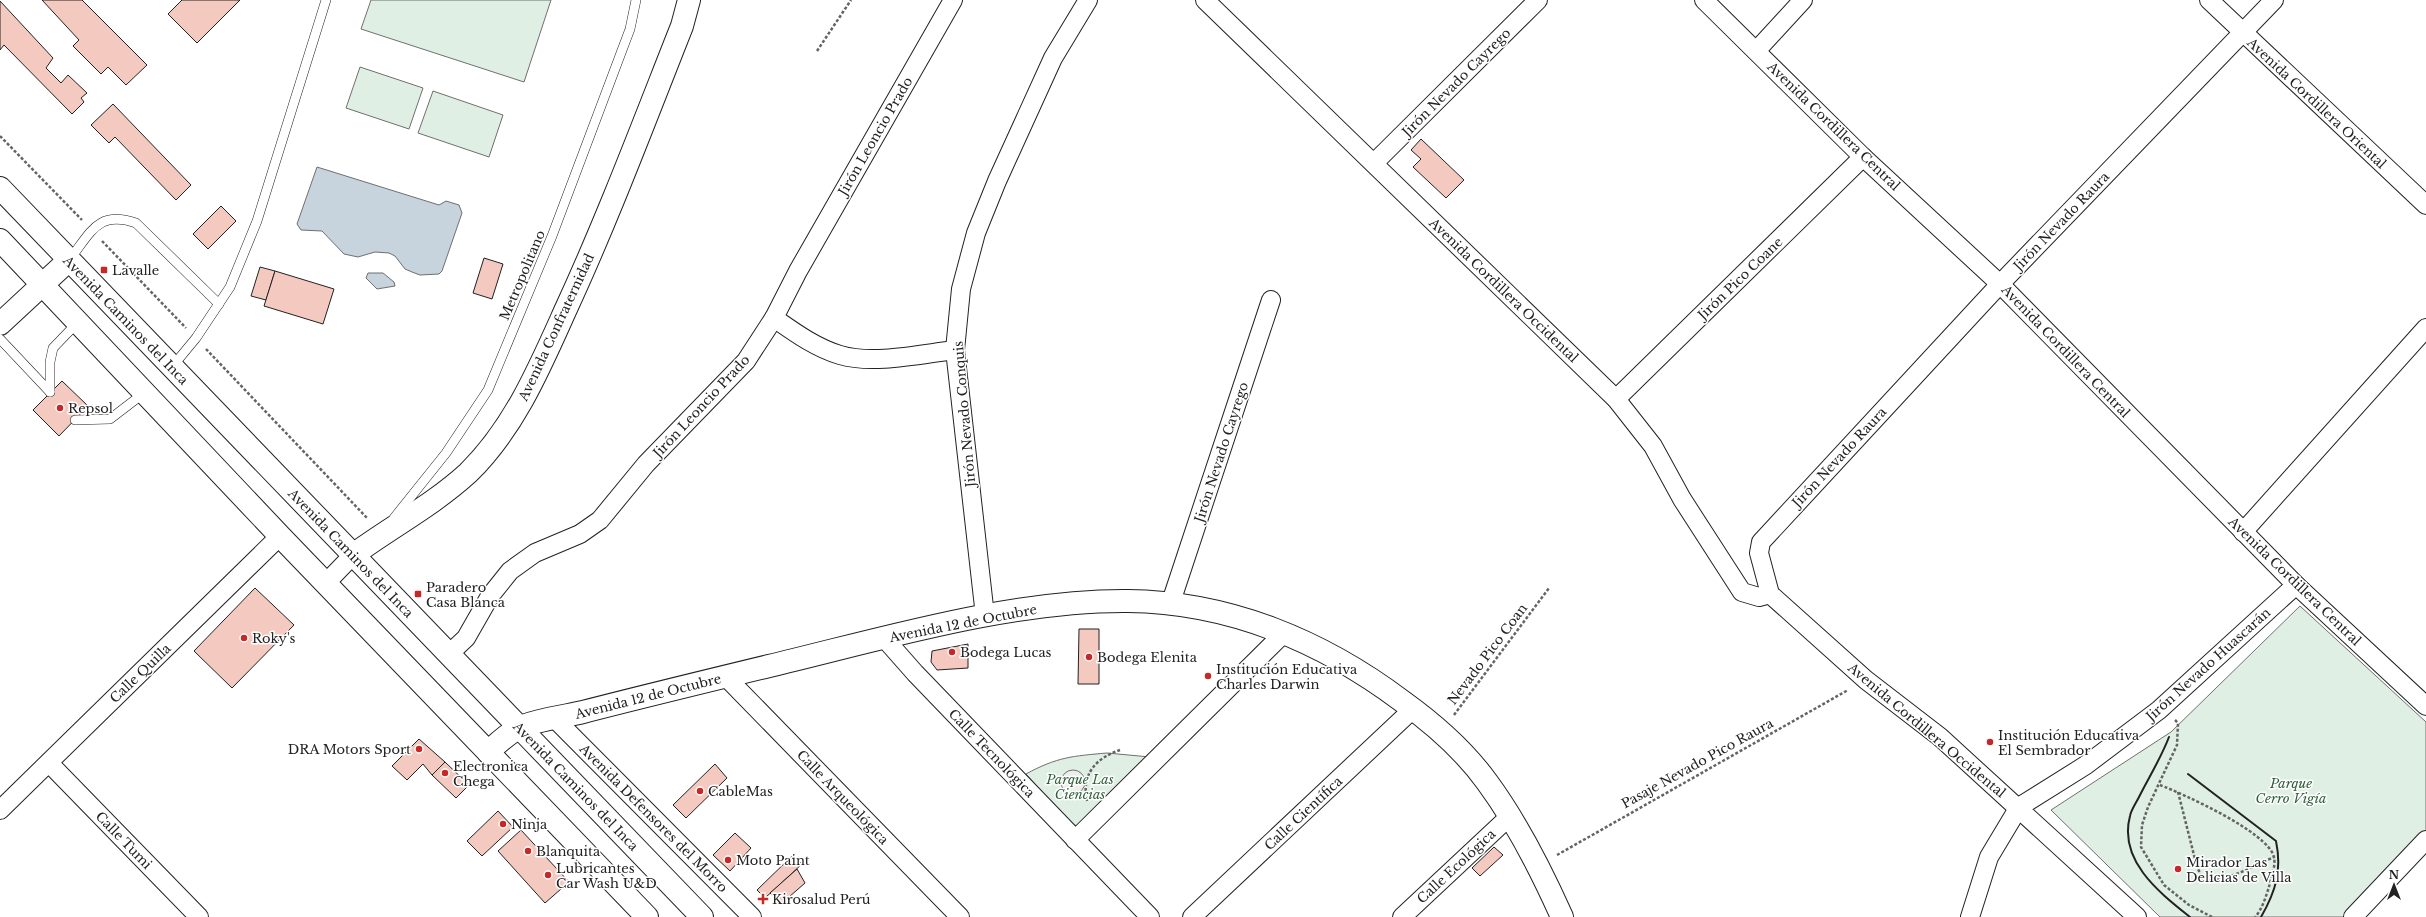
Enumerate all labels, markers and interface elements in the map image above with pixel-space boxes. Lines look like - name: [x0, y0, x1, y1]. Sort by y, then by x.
- street label: Jirón Nevado Cayrego: [1397, 24, 1514, 142]
- street label: Avenida Cordillera Oriental: [2243, 34, 2390, 172]
- street label: Avenida Cordillera Central: [1763, 58, 1904, 194]
- street label: Jirón Leoncio Prado: [834, 74, 916, 200]
- street label: Jirón Nevado Raura: [2008, 168, 2113, 276]
- street label: Avenida Cordillera Occidental: [1425, 214, 1582, 366]
- street label: Metropolitano: [496, 228, 549, 323]
- street label: Jirón Pico Coane: [1693, 233, 1786, 325]
- street label: Avenida Caminos del Inca: [59, 251, 192, 389]
- street label: Avenida Confraternidad: [514, 251, 598, 405]
- place label: Lavalle: [112, 262, 159, 279]
- marker: Lavalle: [99, 265, 109, 275]
- street label: Avenida Cordillera Central: [1997, 281, 2134, 421]
- street label: Jirón Nevado Conquis: [950, 340, 980, 490]
- street label: Jirón Leoncio Prado: [648, 351, 753, 463]
- street label: Jirón Nevado Cayrego: [1190, 380, 1252, 526]
- place label: Repsol: [68, 400, 113, 417]
- marker: Repsol: [55, 403, 65, 413]
- street label: Jirón Nevado Raura: [1787, 403, 1891, 512]
- street label: Avenida Caminos del Inca: [284, 484, 417, 622]
- street label: Avenida Cordillera Central: [2224, 513, 2365, 649]
- place label: Paradero Casa Blanca: [426, 579, 506, 611]
- marker: Paradero Casa Blanca: [413, 589, 423, 599]
- street label: Nevado Pico Coan: [1444, 600, 1531, 708]
- street label: Avenida 12 de Octubre: [887, 601, 1038, 646]
- street label: Jirón Nevado Huascarán: [2141, 604, 2274, 726]
- place label: Roky's: [252, 630, 296, 647]
- marker: Roky's: [239, 633, 249, 643]
- street label: Calle Quilla: [106, 639, 175, 707]
- place label: Bodega Lucas: [960, 644, 1052, 661]
- marker: Bodega Lucas: [947, 647, 957, 657]
- place label: Bodega Elenita: [1097, 649, 1198, 666]
- marker: Bodega Elenita: [1084, 652, 1094, 662]
- street label: Avenida Cordillera Occidental: [1844, 659, 2009, 801]
- place label: Institución Educativa Charles Darwin: [1216, 661, 1358, 693]
- street label: Avenida 12 de Octubre: [572, 670, 723, 723]
- marker: Institución Educativa Charles Darwin: [1203, 671, 1213, 681]
- street label: Calle Tecnológica: [945, 705, 1039, 802]
- street label: Pasaje Nevado Pico Raura: [1618, 714, 1777, 812]
- street label: Avenida Caminos del Inca: [509, 717, 642, 855]
- place label: Institución Educativa El Sembrador: [1998, 727, 2140, 759]
- marker: Institución Educativa El Sembrador: [1985, 737, 1995, 747]
- street label: Avenida Defensores del Morro: [575, 740, 731, 896]
- place label: DRA Motors Sport: [288, 741, 411, 758]
- marker: DRA Motors Sport: [414, 744, 424, 754]
- street label: Calle Arqueológica: [793, 746, 893, 849]
- place label: Electronica Chega: [453, 758, 529, 790]
- marker: Electronica Chega: [440, 768, 450, 778]
- park label: Parque Las Ciencias: [1045, 771, 1114, 803]
- street label: Calle Científica: [1261, 772, 1346, 854]
- park label: Parque Cerro Vigía: [2256, 775, 2326, 807]
- place label: CableMas: [708, 783, 773, 800]
- marker: CableMas: [695, 786, 705, 796]
- street label: Calle Tumi: [92, 808, 156, 873]
- place label: Ninja: [511, 816, 548, 833]
- marker: Ninja: [498, 819, 508, 829]
- street label: Calle Ecológica: [1414, 825, 1500, 907]
- place label: Blanquita: [536, 843, 601, 860]
- marker: Blanquita: [523, 846, 533, 856]
- place label: Moto Paint: [736, 852, 810, 869]
- place label: Mirador Las Delicias de Villa: [2186, 854, 2292, 886]
- marker: Moto Paint: [723, 855, 733, 865]
- place label: Lubricantes Car Wash U&D: [556, 860, 657, 892]
- marker: Mirador Las Delicias de Villa: [2173, 864, 2183, 874]
- north arrow: [2374, 865, 2414, 905]
- text: N: [2389, 868, 2400, 882]
- marker: Lubricantes Car Wash U&D: [543, 870, 553, 880]
- place label: Kirosalud Perú: [772, 891, 871, 908]
- marker: Kirosalud Perú: [757, 893, 769, 905]

